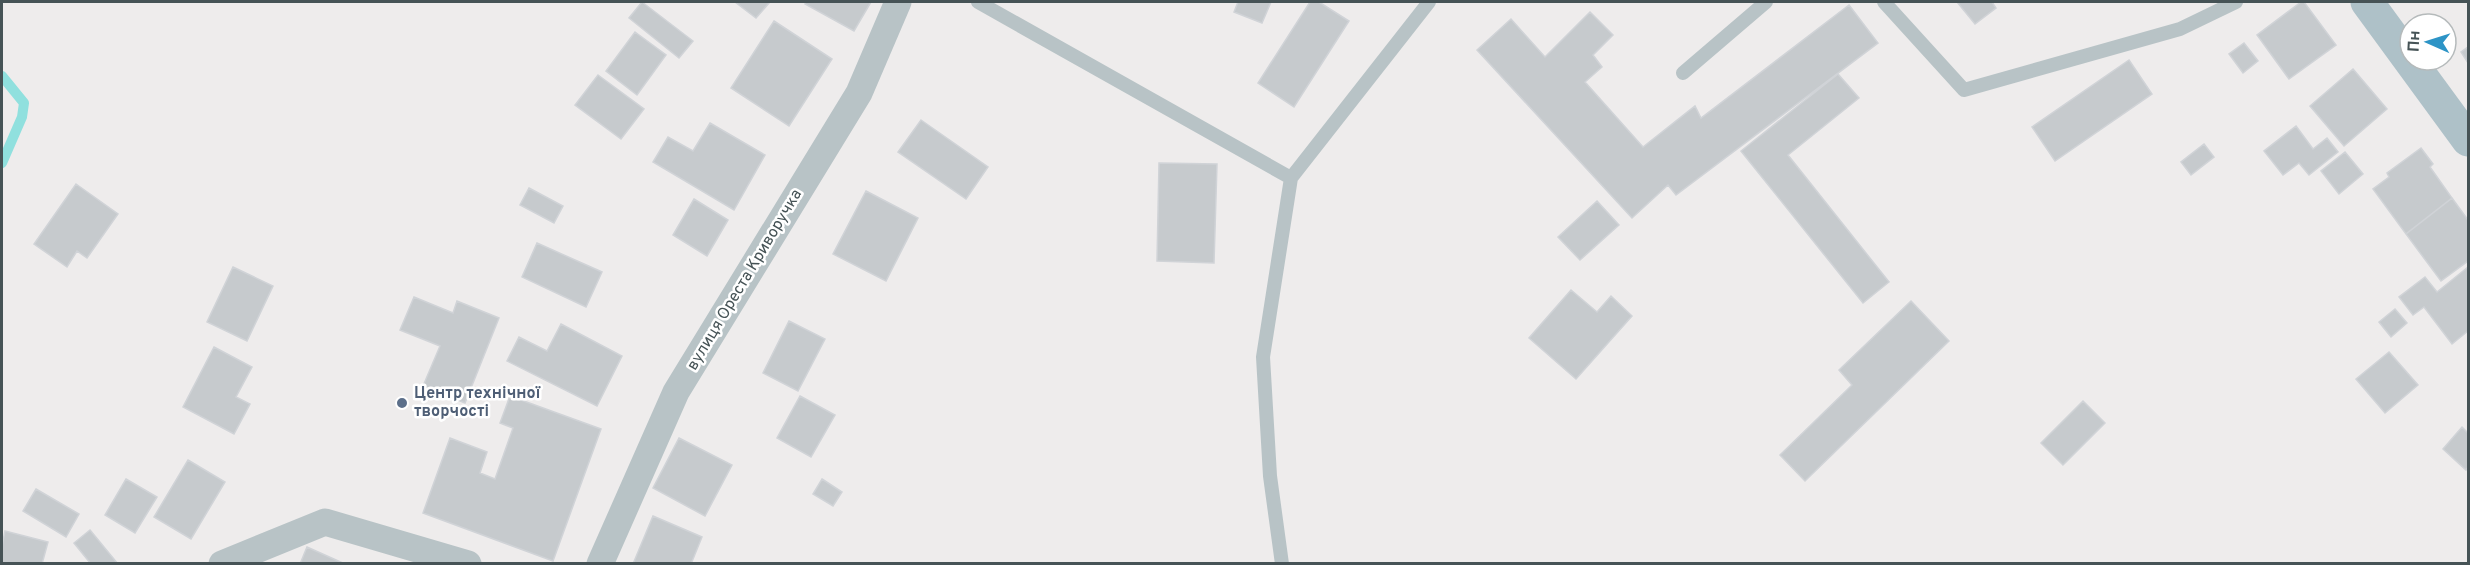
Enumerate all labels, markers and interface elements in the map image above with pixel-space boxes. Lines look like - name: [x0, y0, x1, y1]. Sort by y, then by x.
- north arrow: [2398, 12, 2458, 72]
- text: Пн: [2404, 30, 2426, 53]
- street label: вулиця Ореста Криворучка: [683, 186, 807, 374]
- place label: Центр технічної творчості: [414, 384, 541, 422]
- marker: Центр технічної творчості: [395, 396, 409, 410]

